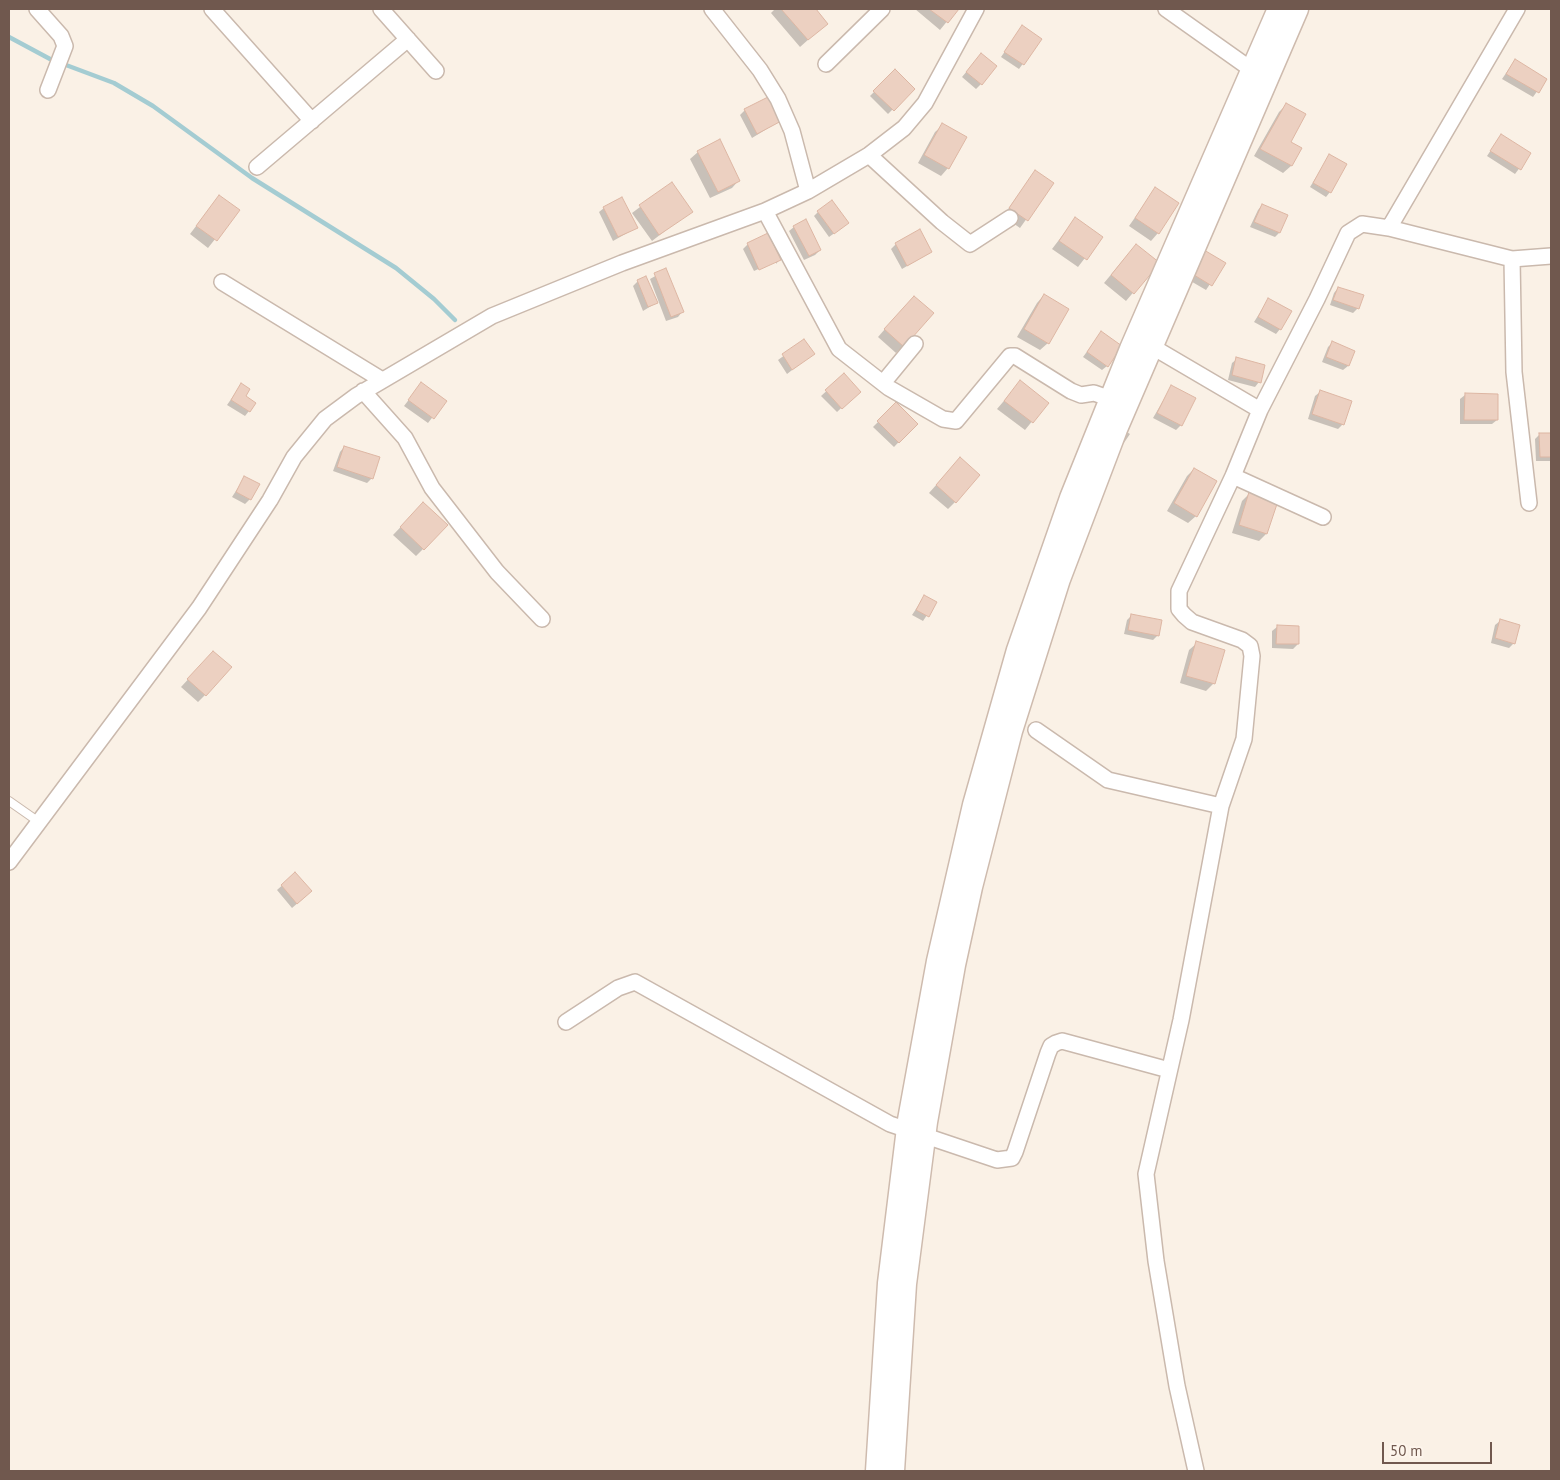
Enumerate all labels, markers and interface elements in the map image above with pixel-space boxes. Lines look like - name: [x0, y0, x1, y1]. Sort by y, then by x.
- scale bar: [1385, 1432, 1495, 1464]
- text: 50 m: [1390, 1441, 1423, 1460]

